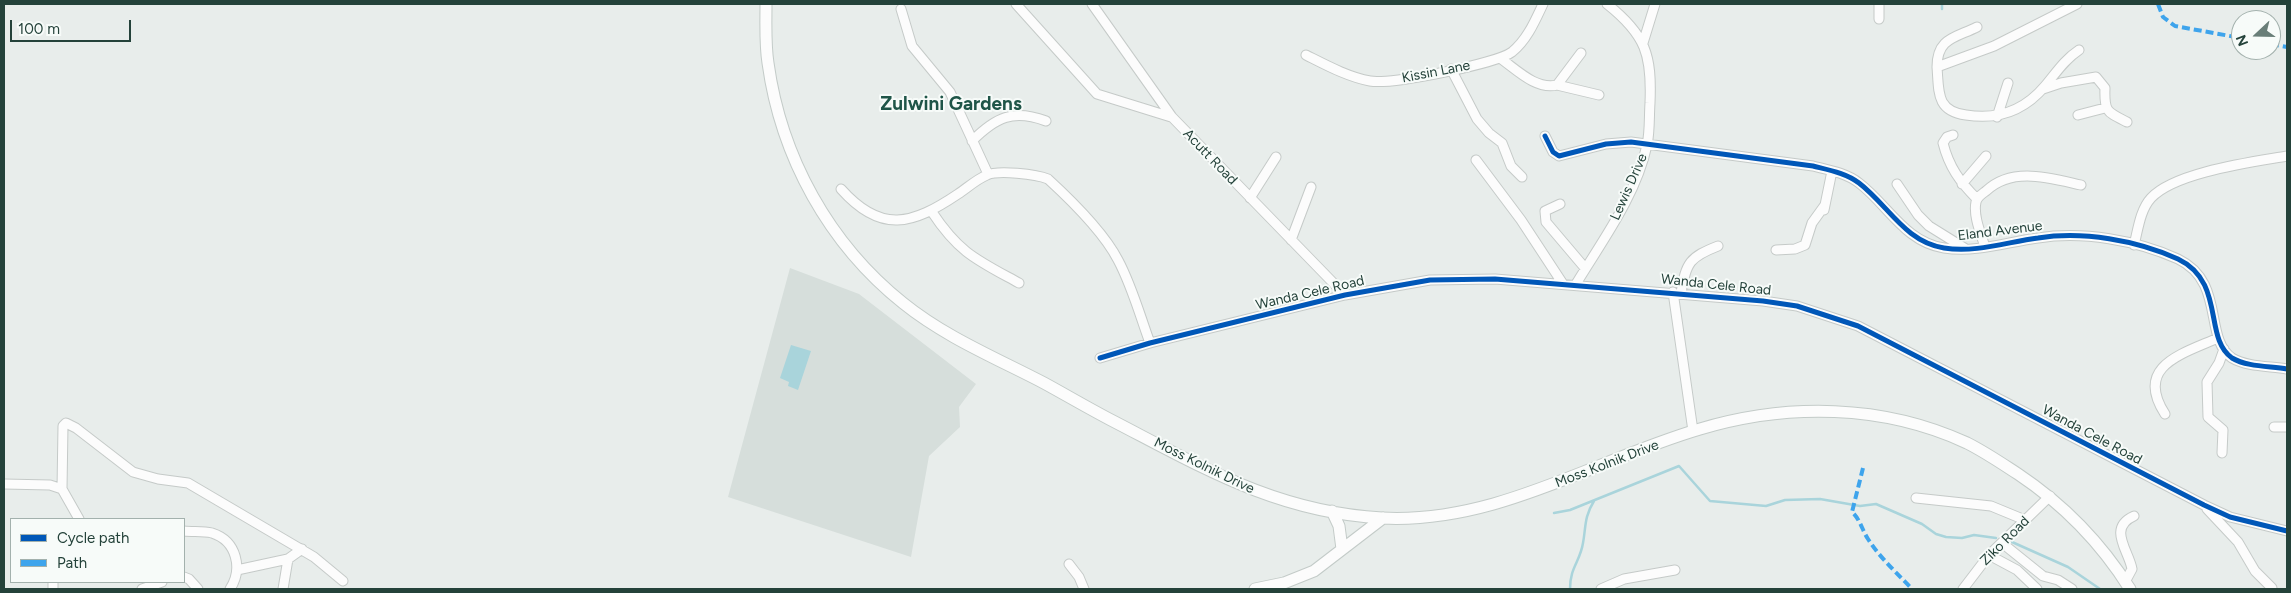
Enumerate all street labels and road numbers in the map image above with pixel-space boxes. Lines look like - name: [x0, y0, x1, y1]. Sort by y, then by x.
- street label: Kissin Lane: [1400, 57, 1472, 87]
- street label: Acutt Road: [1179, 126, 1241, 188]
- street label: Lewis Drive: [1607, 151, 1651, 223]
- street label: Eland Avenue: [1957, 217, 2043, 245]
- street label: Wanda Cele Road: [1660, 271, 1772, 299]
- street label: Wanda Cele Road: [1254, 272, 1366, 314]
- street label: Wanda Cele Road: [2039, 402, 2145, 468]
- street label: Moss Kolnik Drive: [1151, 434, 1257, 498]
- street label: Moss Kolnik Drive: [1553, 436, 1661, 492]
- street label: Ziko Road: [1977, 513, 2033, 569]

